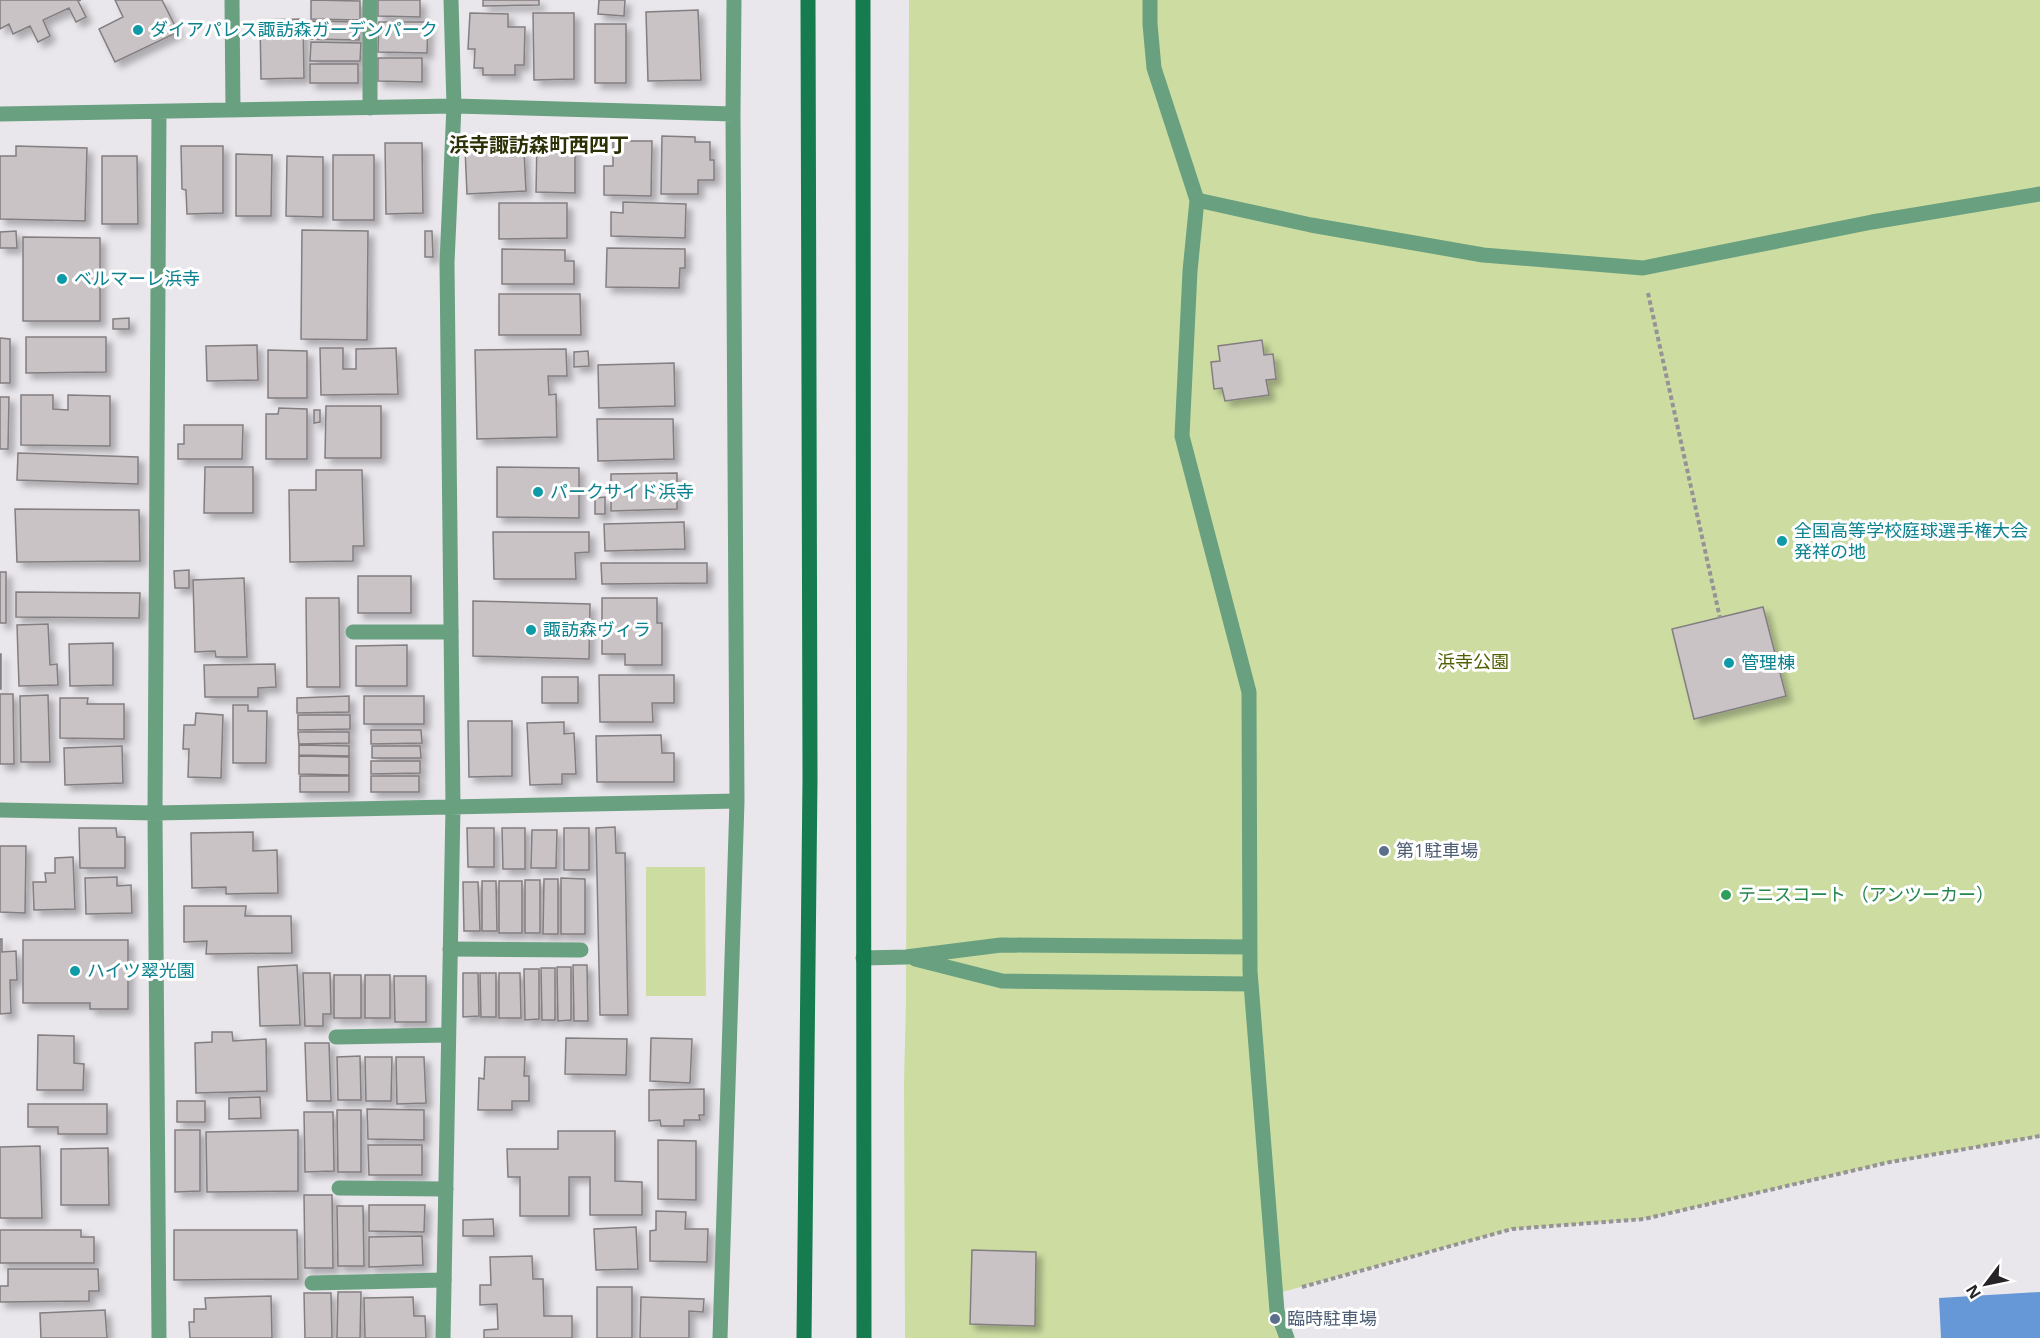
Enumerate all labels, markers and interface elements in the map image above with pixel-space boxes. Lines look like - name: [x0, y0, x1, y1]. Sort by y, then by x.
- place label: ダイアパレス諏訪森ガーデンパーク: [150, 17, 438, 41]
- marker: ダイアパレス諏訪森ガーデンパーク: [131, 23, 145, 37]
- district label: 浜寺諏訪森町西四丁: [449, 131, 629, 158]
- place label: ベルマーレ浜寺: [74, 266, 200, 290]
- marker: ベルマーレ浜寺: [55, 272, 69, 286]
- place label: パークサイド浜寺: [550, 479, 694, 503]
- marker: パークサイド浜寺: [531, 485, 545, 499]
- place label: 全国高等学校庭球選手権大会 発祥の地: [1794, 518, 2028, 563]
- marker: 全国高等学校庭球選手権大会 発祥の地: [1775, 534, 1789, 548]
- place label: 諏訪森ヴィラ: [543, 617, 651, 641]
- marker: 諏訪森ヴィラ: [524, 623, 538, 637]
- park label: 浜寺公園: [1437, 649, 1509, 673]
- place label: 管理棟: [1741, 650, 1795, 674]
- marker: 管理棟: [1722, 656, 1736, 670]
- place label: 第1駐車場: [1396, 838, 1478, 862]
- marker: 第1駐車場: [1377, 844, 1391, 858]
- place label: テニスコート （アンツーカー）: [1738, 882, 1994, 906]
- marker: テニスコート （アンツーカー）: [1719, 888, 1733, 902]
- place label: ハイツ翠光園: [87, 958, 195, 982]
- marker: ハイツ翠光園: [68, 964, 82, 978]
- north arrow: [1956, 1254, 2016, 1314]
- text: N: [1961, 1281, 1986, 1303]
- place label: 臨時駐車場: [1287, 1306, 1377, 1330]
- marker: 臨時駐車場: [1268, 1312, 1282, 1326]

